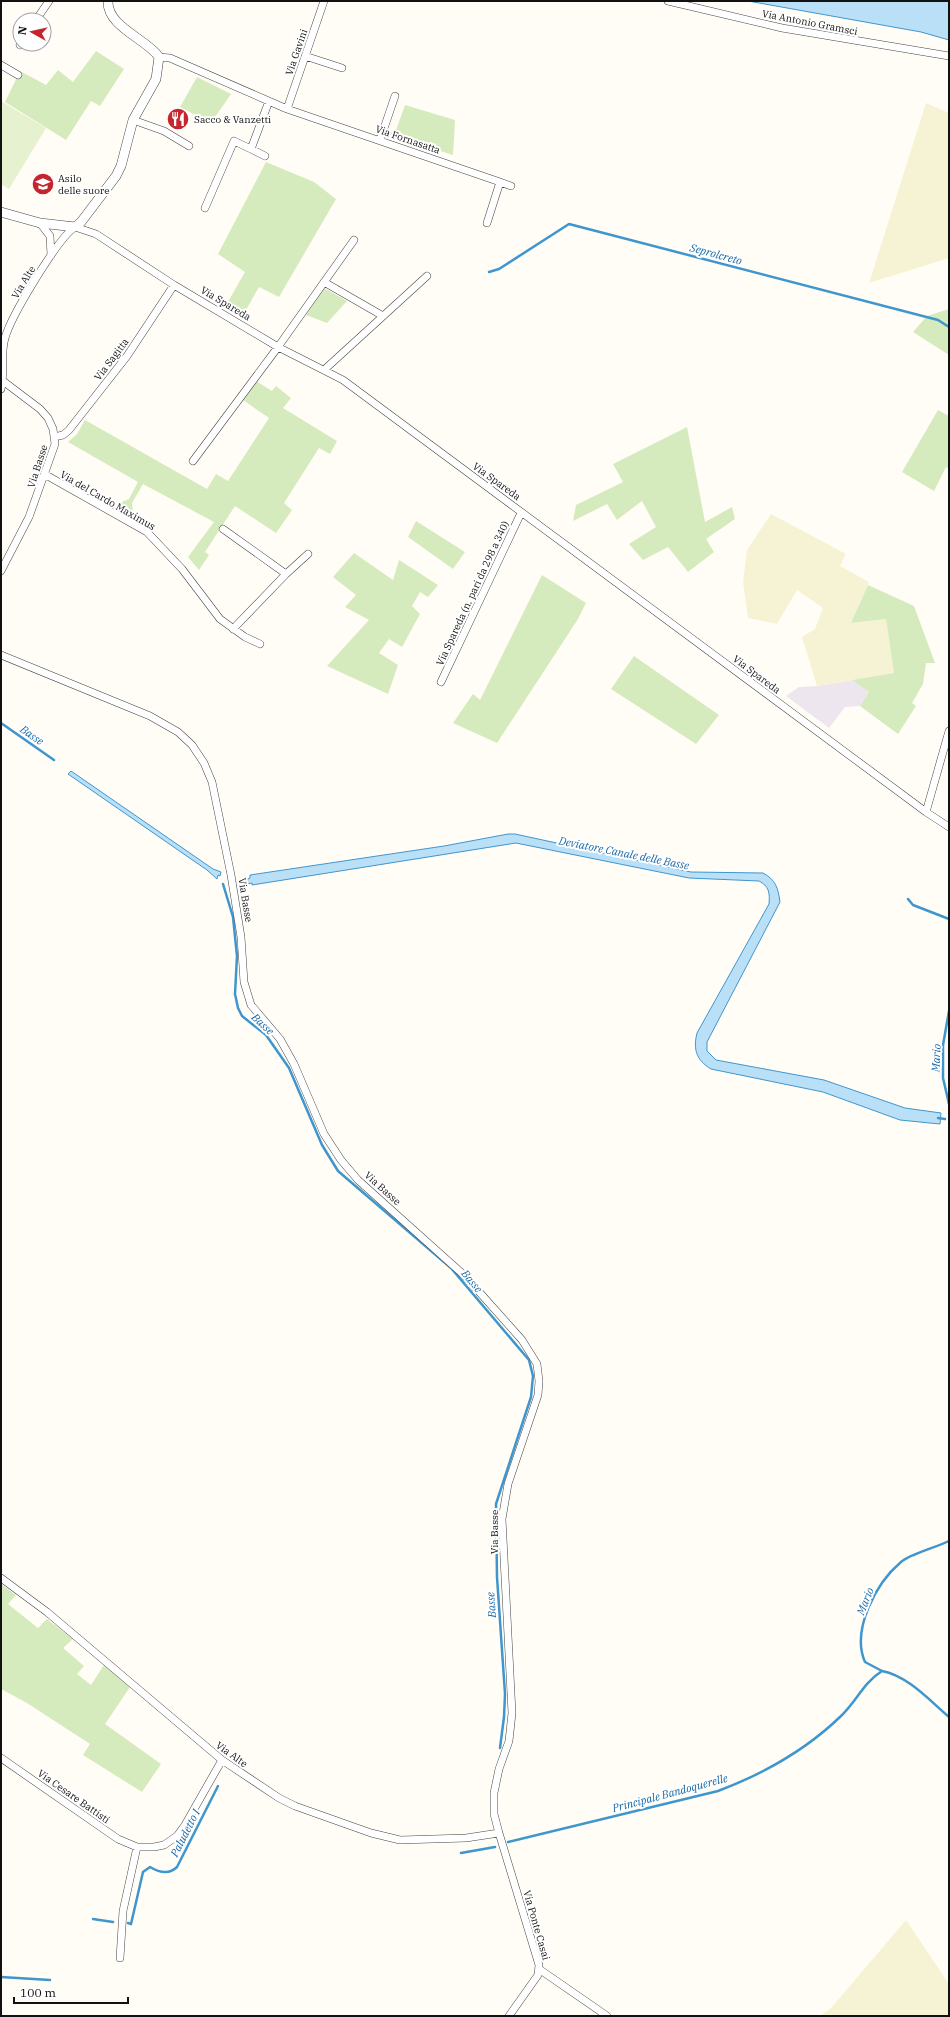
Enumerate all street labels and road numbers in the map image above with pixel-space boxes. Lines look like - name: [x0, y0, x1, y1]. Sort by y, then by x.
- street label: Via Antonio Gramsci: [761, 7, 859, 38]
- street label: Via Gavini: [283, 27, 310, 77]
- street label: Via Fornasatta: [374, 122, 443, 157]
- street label: Via Alte: [9, 263, 38, 301]
- street label: Via Spareda: [198, 283, 254, 324]
- street label: Via Sagitta: [91, 335, 132, 383]
- street label: Via Basse: [24, 443, 51, 489]
- street label: Via Spareda: [470, 460, 524, 504]
- street label: Via del Cardo Maximus: [58, 468, 158, 533]
- street label: Via Spareda (n. pari da 298 a 340): [433, 519, 512, 668]
- street label: Via Spareda: [730, 652, 784, 697]
- street label: Via Basse: [236, 877, 255, 923]
- street label: Via Basse: [362, 1169, 404, 1208]
- street label: Via Basse: [488, 1510, 501, 1554]
- street label: Via Alte: [213, 1739, 250, 1770]
- street label: Via Cesare Battisti: [35, 1767, 112, 1826]
- street label: Via Ponte Casai: [520, 1889, 553, 1962]

